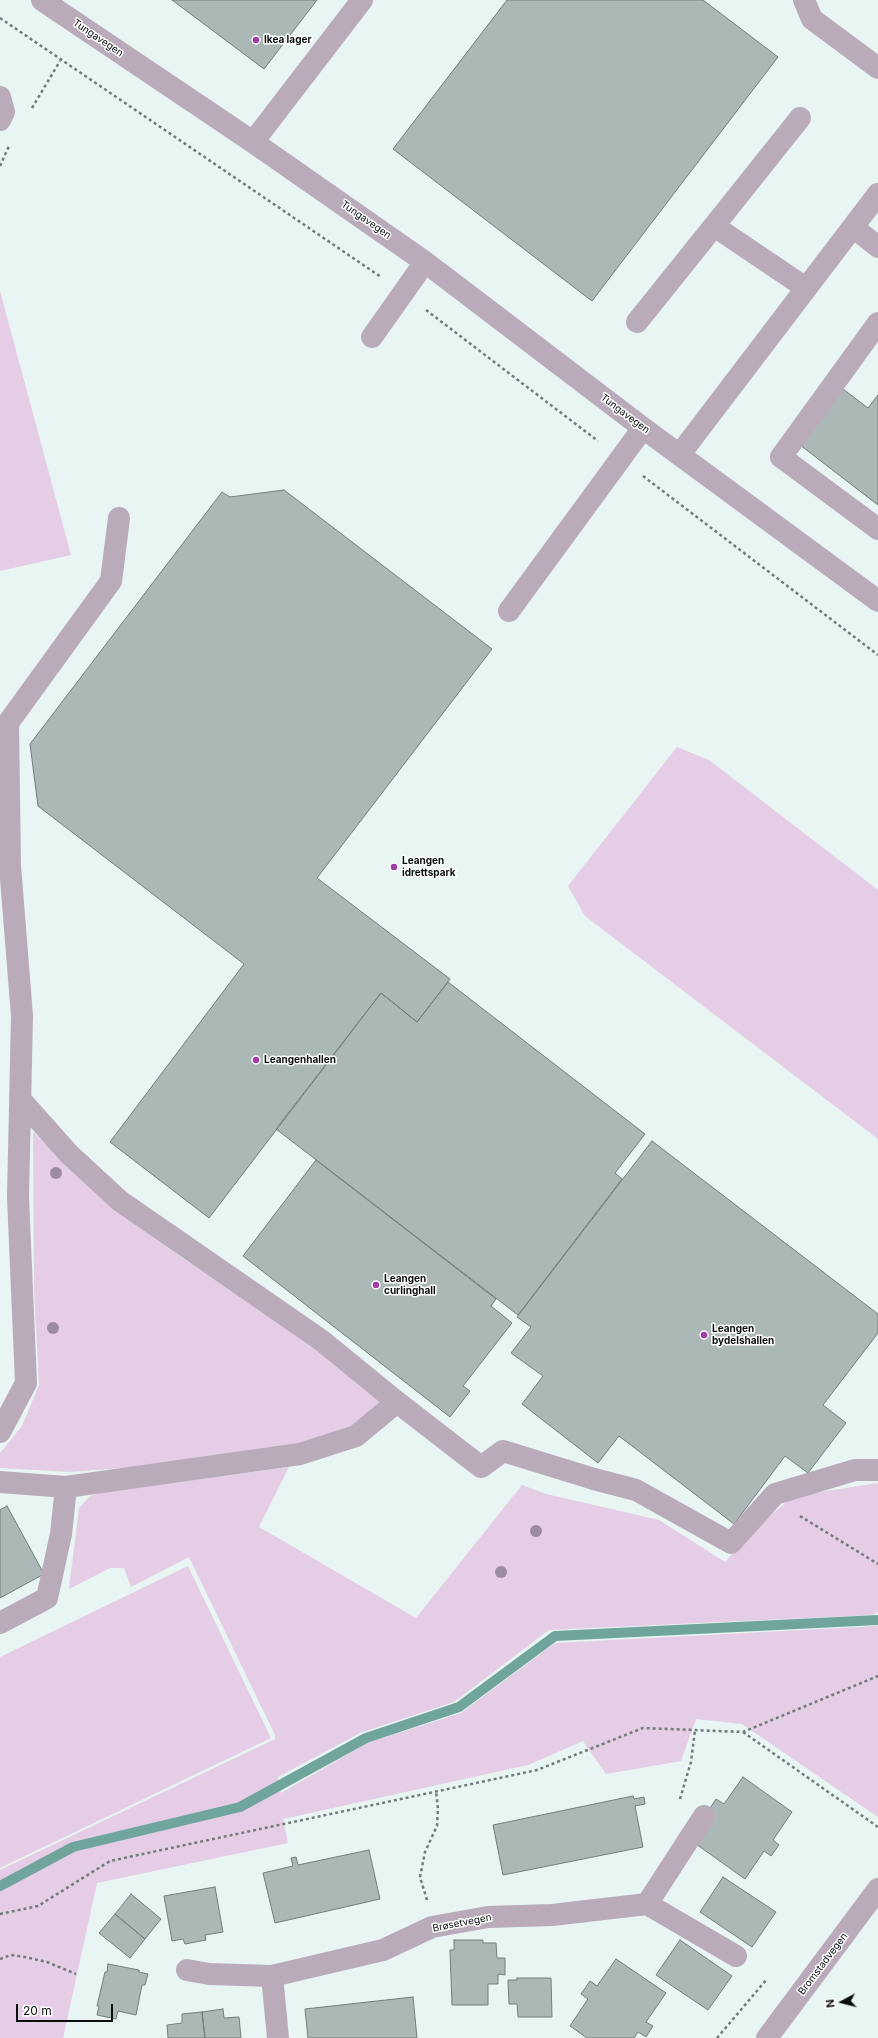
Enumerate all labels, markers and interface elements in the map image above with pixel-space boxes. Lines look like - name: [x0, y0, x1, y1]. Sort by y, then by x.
- street label: Tungavegen: [70, 17, 126, 59]
- place label: Ikea lager: [264, 34, 311, 46]
- marker: Ikea lager: [251, 35, 261, 45]
- street label: Tungavegen: [339, 198, 393, 242]
- street label: Tungavegen: [598, 392, 652, 436]
- place label: Leangen idrettspark: [402, 855, 456, 878]
- marker: Leangen idrettspark: [389, 862, 399, 872]
- place label: Leangenhallen: [264, 1054, 336, 1066]
- marker: Leangenhallen: [251, 1055, 261, 1065]
- place label: Leangen curlinghall: [384, 1273, 436, 1296]
- marker: Leangen curlinghall: [371, 1280, 381, 1290]
- place label: Leangen bydelshallen: [712, 1323, 774, 1346]
- marker: Leangen bydelshallen: [699, 1330, 709, 1340]
- street label: Brøsetvegen: [431, 1911, 493, 1935]
- street label: Bromstadvegen: [796, 1931, 850, 1997]
- north arrow: [822, 1982, 862, 2022]
- scale bar: [18, 1996, 115, 2022]
- text: N: [823, 1998, 838, 2008]
- text: 20 m: [23, 2003, 52, 2018]

